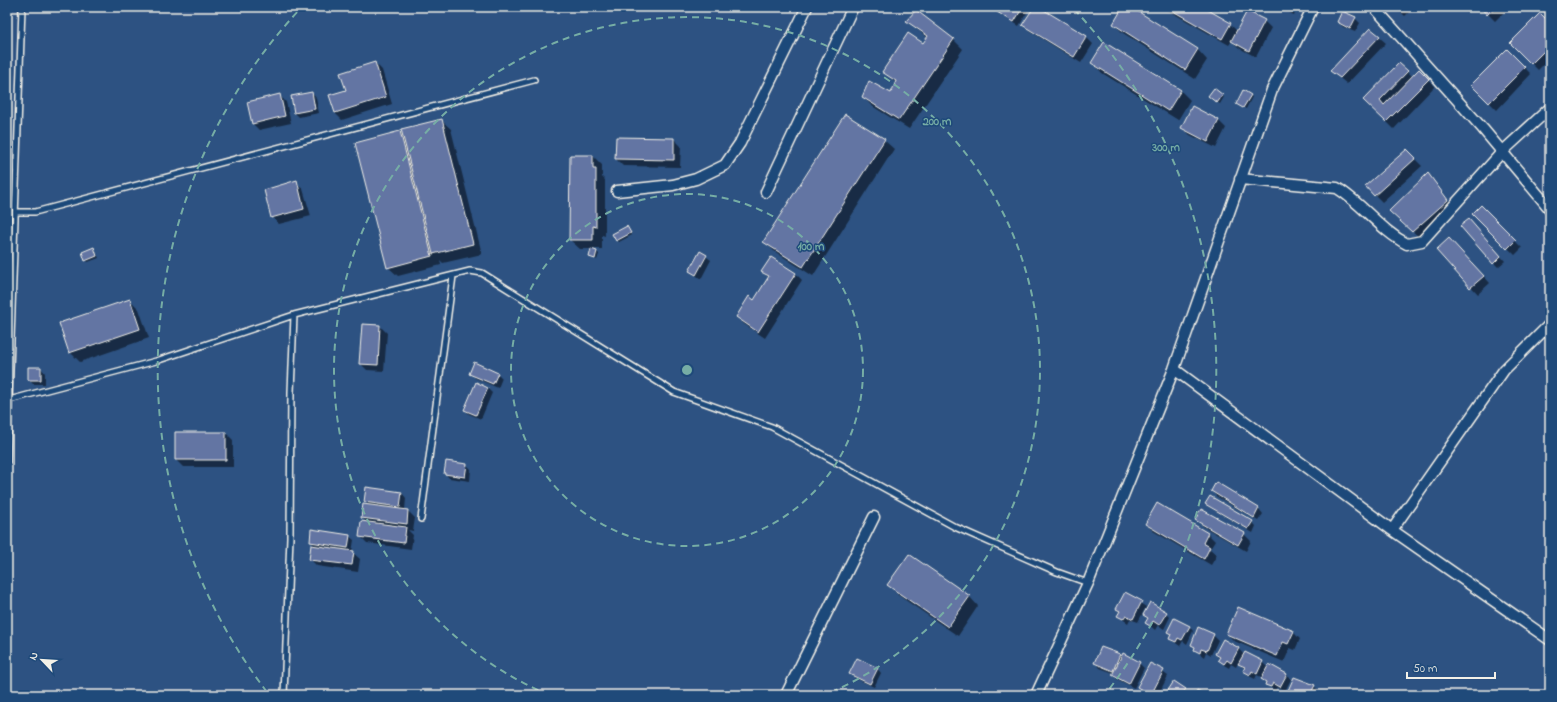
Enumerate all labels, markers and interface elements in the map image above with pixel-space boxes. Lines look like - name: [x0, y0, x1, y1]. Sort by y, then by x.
- text: 200 m: [922, 113, 952, 131]
- text: 300 m: [1151, 139, 1181, 157]
- text: 100 m: [798, 238, 825, 256]
- centre of rings: [680, 363, 694, 377]
- north arrow: [22, 640, 62, 680]
- text: N: [25, 649, 43, 663]
- scale bar: [1407, 654, 1495, 680]
- text: 50 m: [1413, 660, 1437, 678]

